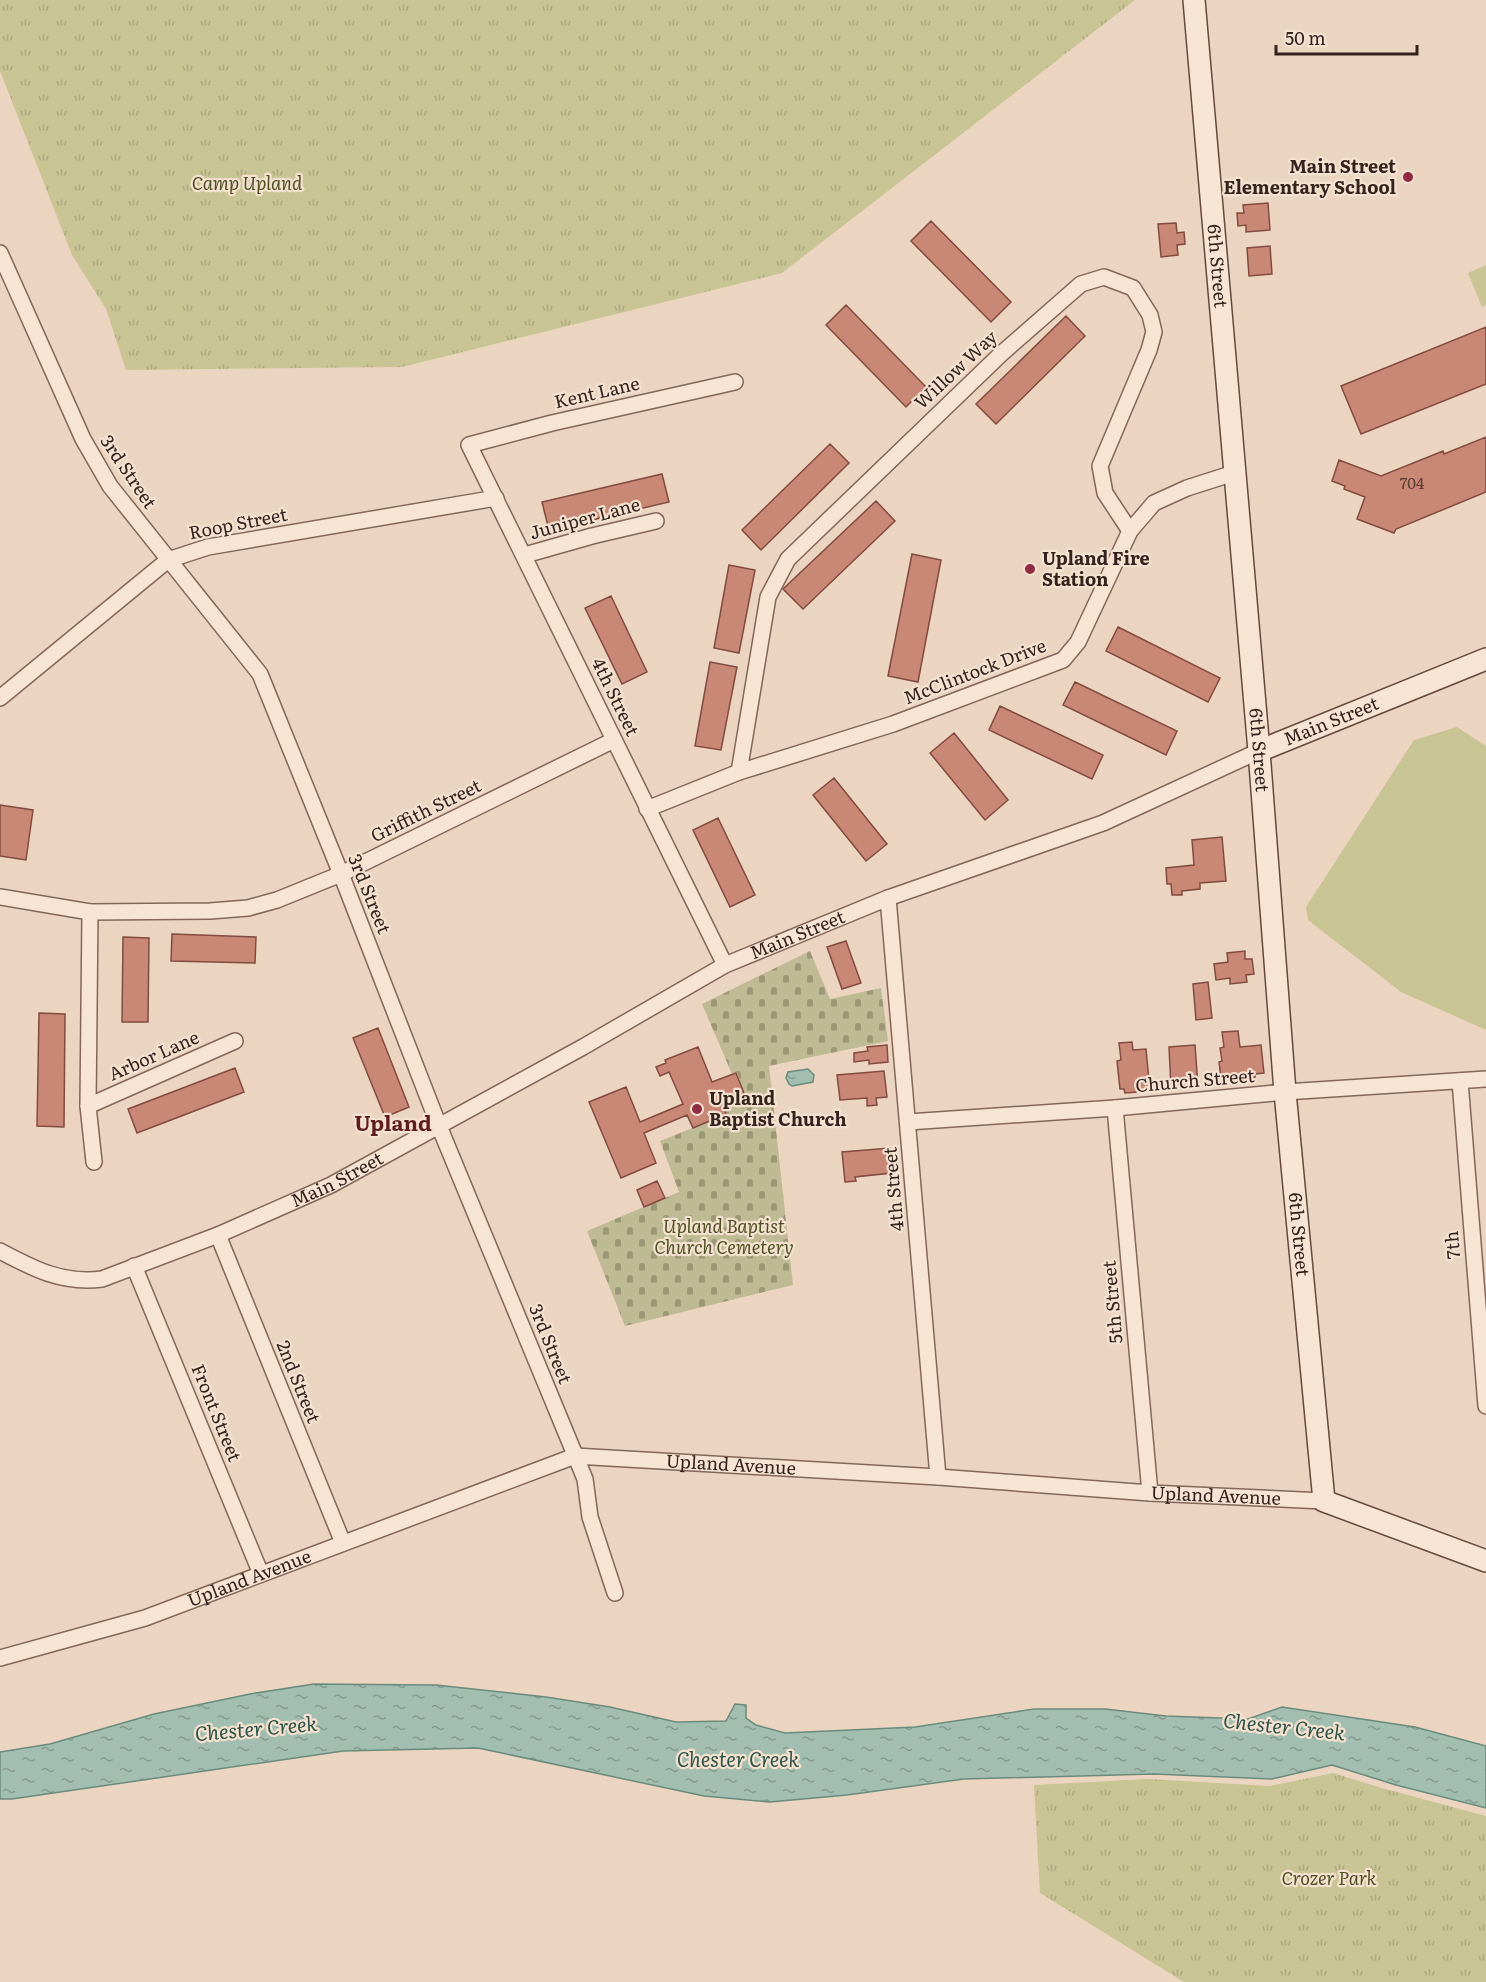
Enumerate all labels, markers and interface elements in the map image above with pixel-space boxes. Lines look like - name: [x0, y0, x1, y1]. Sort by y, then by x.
- scale bar: [1276, 18, 1417, 56]
- text: 50 m: [1285, 24, 1326, 51]
- place label: Main Street Elementary School: [1224, 152, 1396, 200]
- park label: Camp Upland: [192, 169, 303, 196]
- marker: Main Street Elementary School: [1401, 170, 1415, 184]
- street label: 6th Street: [1201, 223, 1236, 310]
- street label: Willow Way: [907, 323, 1003, 415]
- street label: Kent Lane: [551, 369, 642, 414]
- street label: 3rd Street: [95, 429, 164, 514]
- house number: 704: [1400, 471, 1424, 494]
- street label: Juniper Lane: [526, 490, 643, 545]
- street label: Roop Street: [186, 500, 290, 545]
- place label: Upland Fire Station: [1042, 544, 1150, 592]
- marker: Upland Fire Station: [1023, 562, 1037, 576]
- street label: McClintock Drive: [899, 631, 1050, 710]
- street label: 4th Street: [586, 653, 647, 741]
- street label: Main Street: [1279, 689, 1383, 752]
- street label: 6th Street: [1243, 707, 1277, 794]
- street label: Griffith Street: [365, 771, 486, 848]
- street label: 3rd Street: [342, 849, 399, 938]
- street label: Main Street: [745, 902, 849, 965]
- street label: Arbor Lane: [104, 1023, 203, 1087]
- street label: Church Street: [1134, 1061, 1256, 1098]
- place label: Upland Baptist Church: [709, 1084, 847, 1132]
- marker: Upland Baptist Church: [690, 1102, 704, 1116]
- district label: Upland: [354, 1106, 432, 1137]
- street label: Main Street: [286, 1144, 388, 1213]
- street label: 4th Street: [875, 1145, 910, 1232]
- street label: 6th Street: [1283, 1191, 1318, 1278]
- park label: Upland Baptist Church Cemetery: [654, 1212, 794, 1260]
- street label: 7th: [1437, 1230, 1466, 1260]
- street label: 5th Street: [1094, 1259, 1129, 1345]
- street label: 3rd Street: [523, 1299, 580, 1388]
- street label: 2nd Street: [271, 1336, 328, 1428]
- street label: Front Street: [186, 1360, 249, 1466]
- street label: Upland Avenue: [665, 1446, 797, 1481]
- street label: Upland Avenue: [1150, 1478, 1282, 1511]
- street label: Upland Avenue: [183, 1542, 315, 1613]
- water label: Chester Creek: [1222, 1704, 1347, 1746]
- water label: Chester Creek: [194, 1707, 318, 1747]
- water label: Chester Creek: [677, 1743, 799, 1773]
- park label: Crozer Park: [1281, 1864, 1377, 1891]

